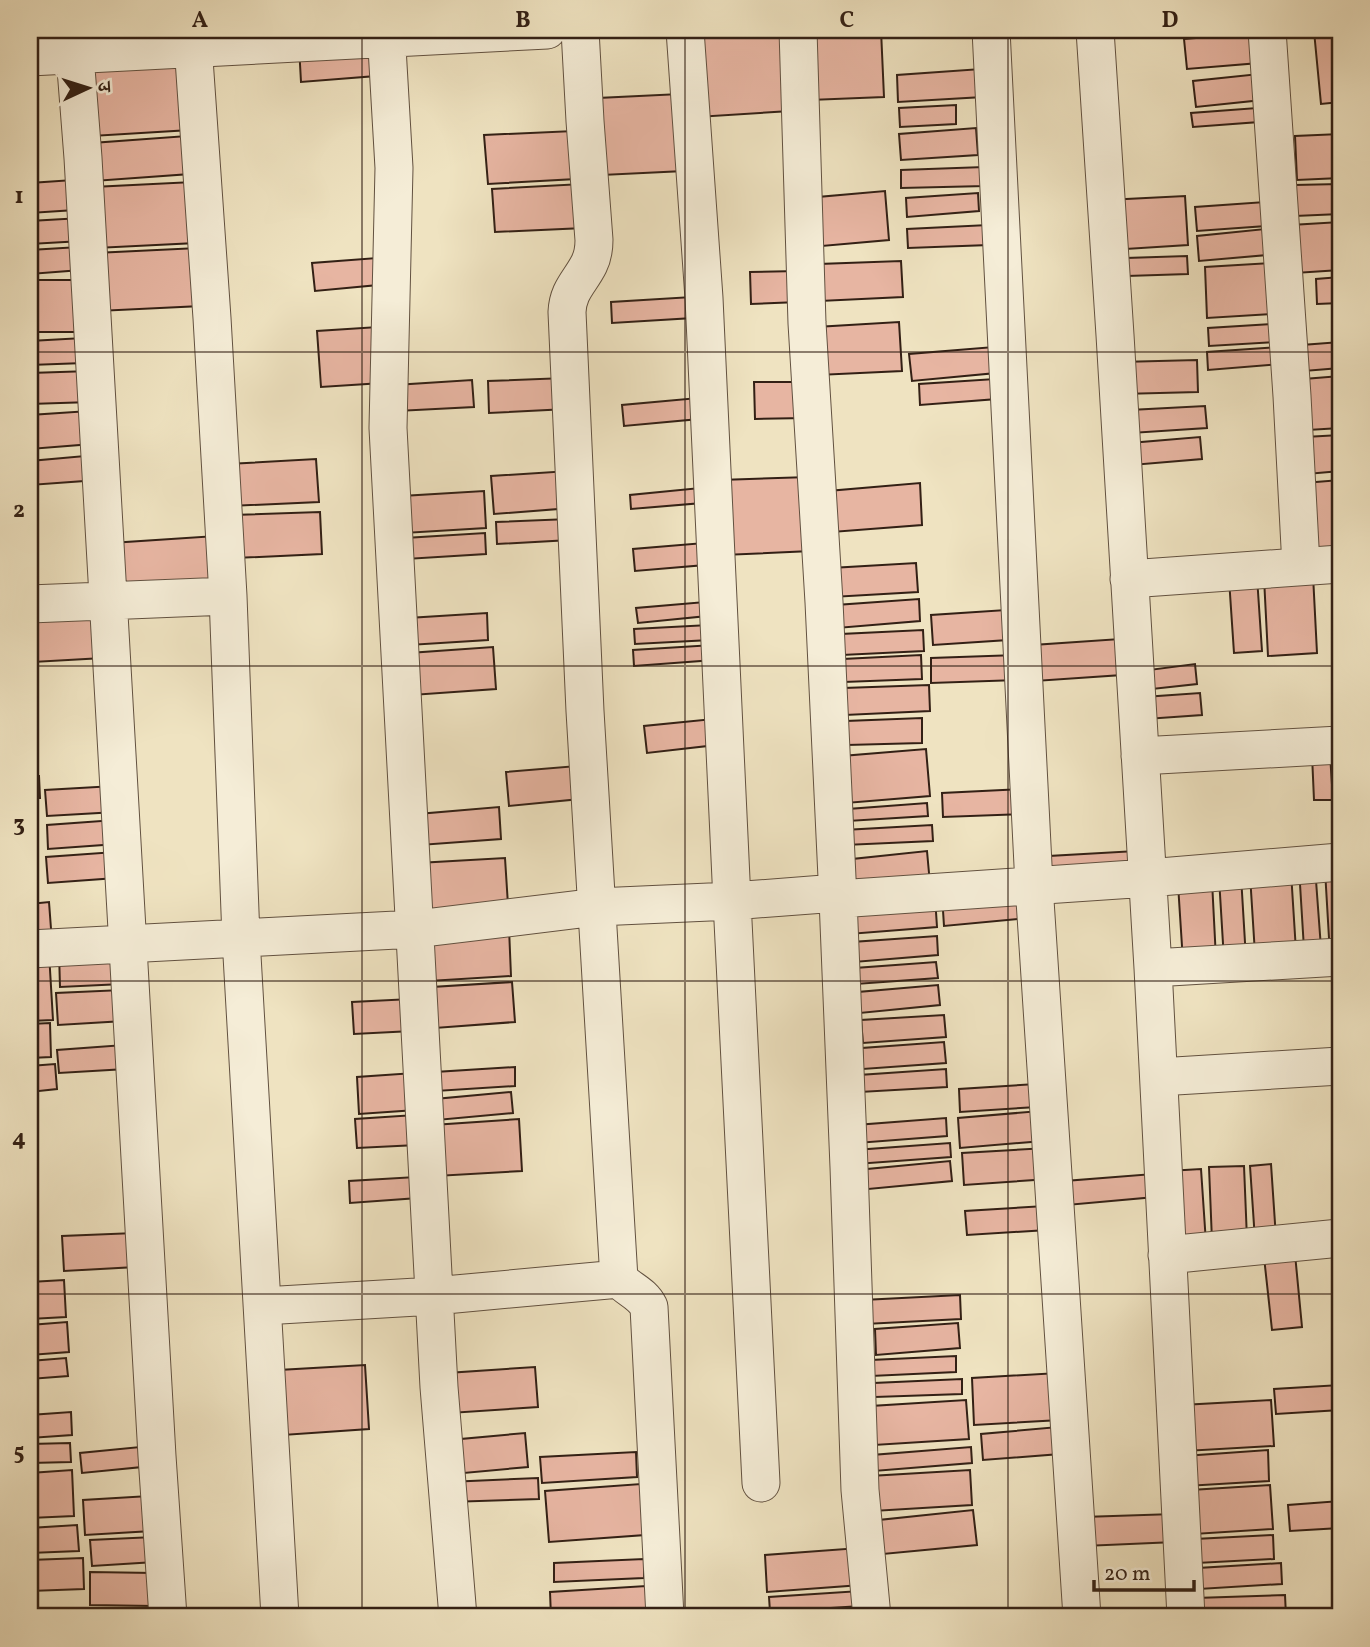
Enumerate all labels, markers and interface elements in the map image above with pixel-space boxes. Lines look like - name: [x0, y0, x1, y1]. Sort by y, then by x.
- text: A: [192, 5, 208, 37]
- text: B: [515, 5, 531, 37]
- text: C: [840, 5, 854, 37]
- text: D: [1162, 5, 1179, 37]
- north arrow: [52, 52, 122, 122]
- text: उ: [90, 79, 116, 94]
- text: 1: [14, 181, 24, 213]
- text: 2: [13, 495, 25, 527]
- text: 3: [13, 809, 25, 841]
- text: 4: [12, 1123, 26, 1155]
- text: 5: [13, 1437, 25, 1469]
- scale bar: [1094, 1549, 1193, 1593]
- text: 20 m: [1104, 1560, 1150, 1589]

